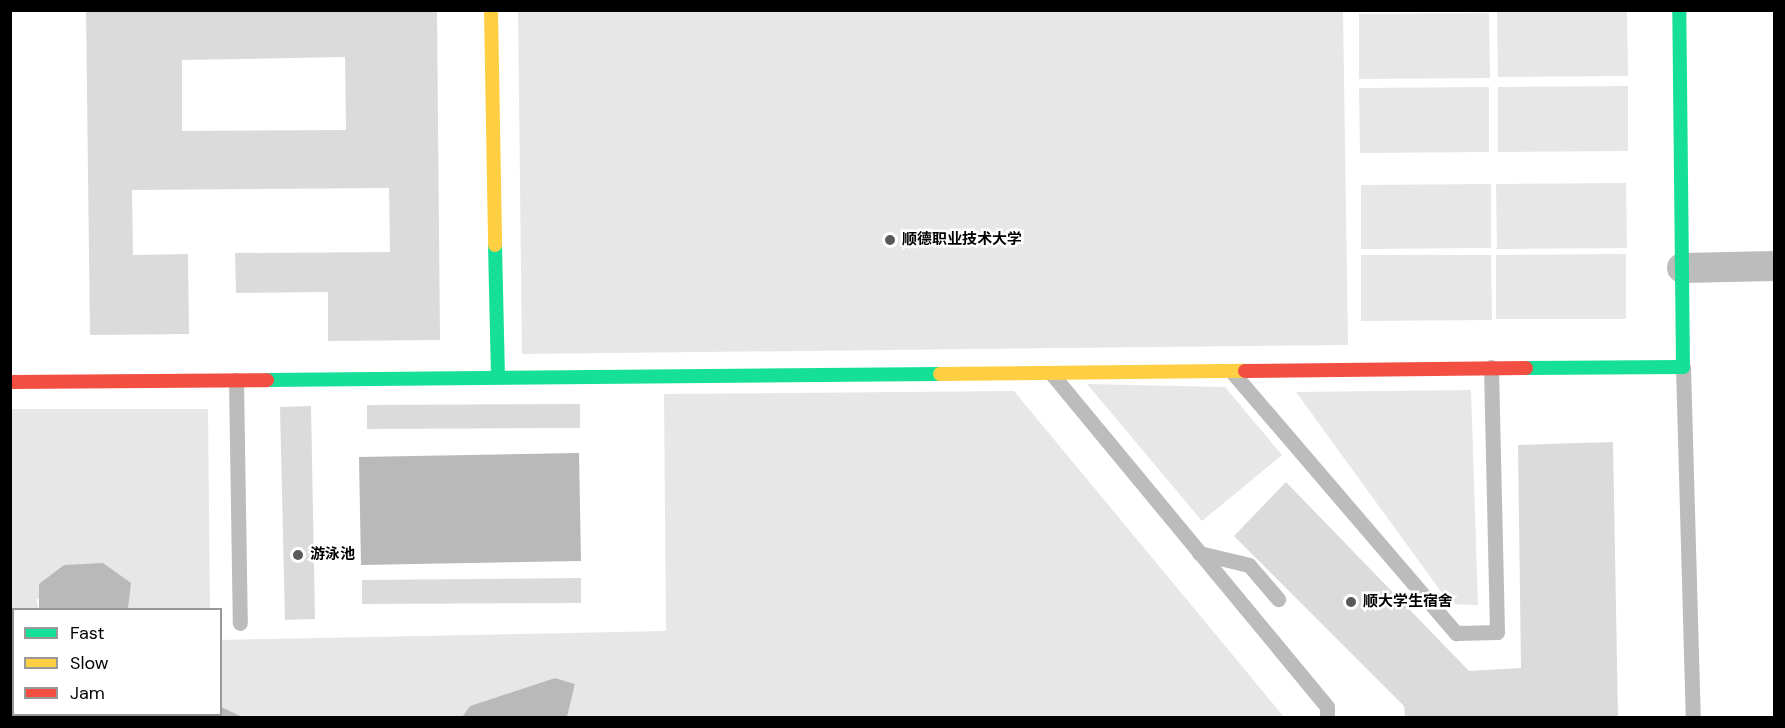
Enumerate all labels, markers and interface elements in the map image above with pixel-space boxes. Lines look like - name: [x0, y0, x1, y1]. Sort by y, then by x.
- place label: 顺德职业技术大学: [902, 231, 1022, 249]
- marker: 顺德职业技术大学: [883, 233, 897, 247]
- place label: 游泳池: [310, 546, 355, 564]
- marker: 游泳池: [291, 548, 305, 562]
- place label: 顺大学生宿舍: [1363, 593, 1453, 611]
- marker: 顺大学生宿舍: [1344, 595, 1358, 609]
- legend: [12, 608, 222, 716]
- text: Fast: [70, 621, 105, 645]
- text: Slow: [70, 651, 109, 675]
- text: Jam: [70, 681, 105, 705]

